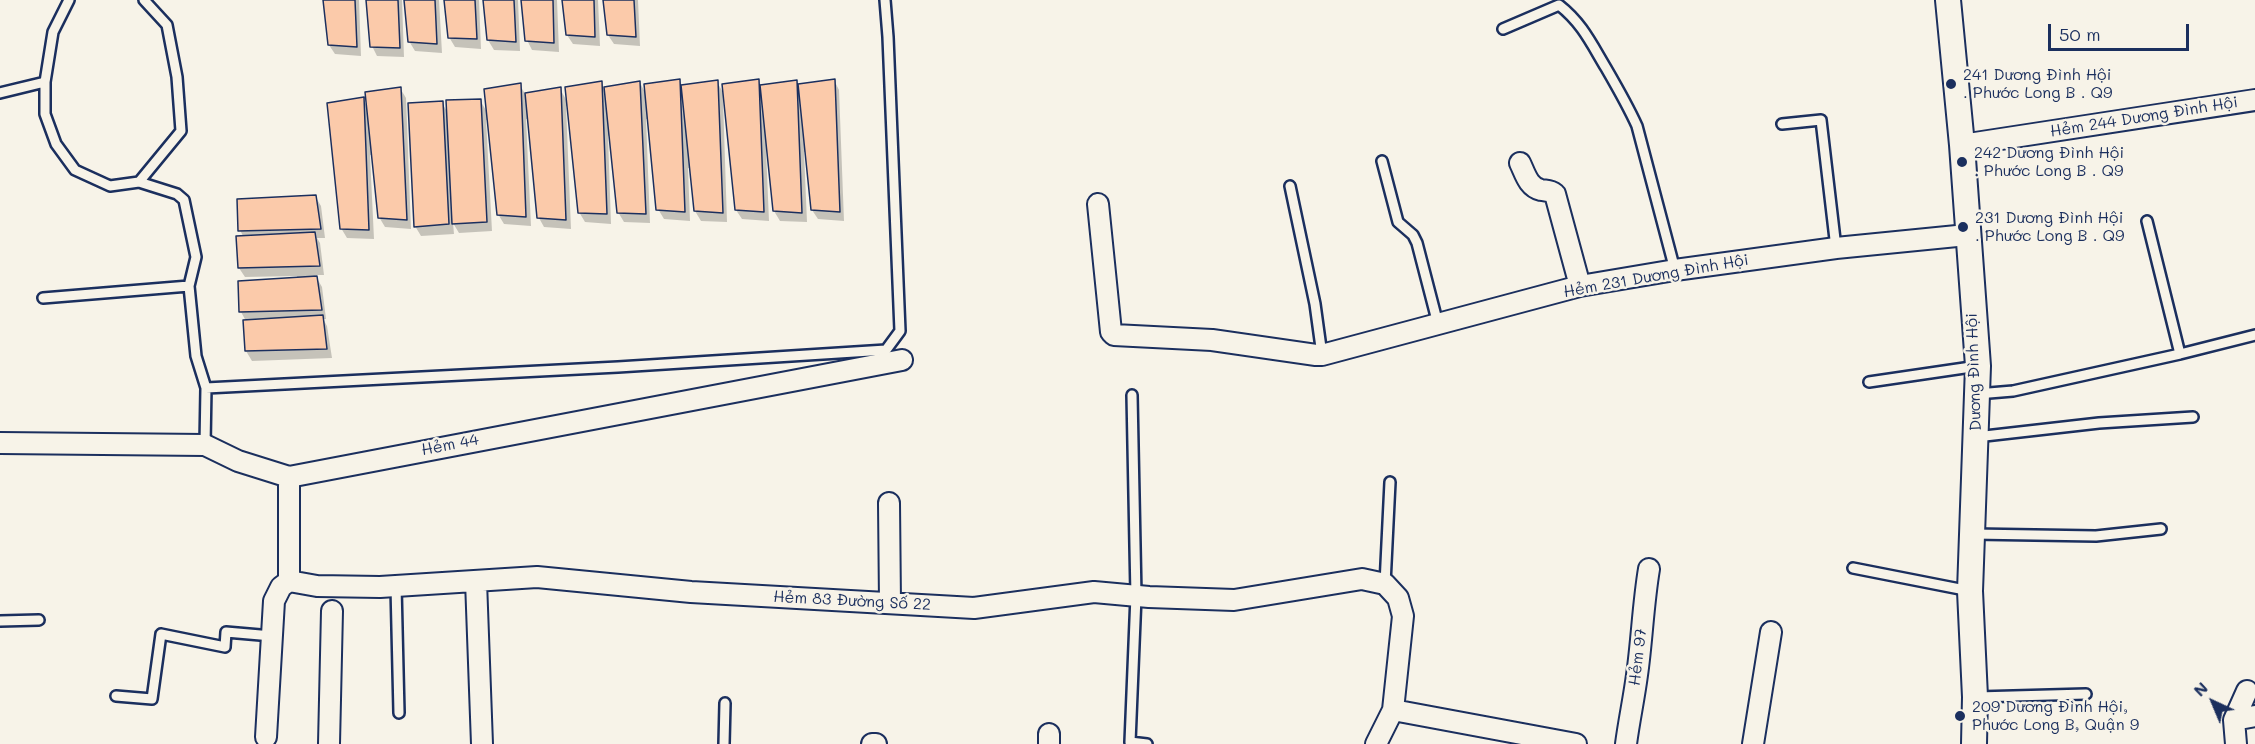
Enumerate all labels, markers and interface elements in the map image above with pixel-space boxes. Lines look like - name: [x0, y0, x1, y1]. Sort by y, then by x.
- scale bar: [2051, 12, 2192, 50]
- text: 50 m: [2059, 22, 2101, 46]
- place label: 241 Dương Đình Hội . Phước Long B . Q9: [1963, 65, 2112, 103]
- marker: 241 Dương Đình Hội . Phước Long B . Q9: [1944, 77, 1958, 91]
- street label: Hẻm 244 Dương Đình Hội: [2049, 93, 2239, 141]
- place label: 242 Dương Đình Hội . Phước Long B . Q9: [1974, 143, 2124, 181]
- marker: 242 Dương Đình Hội . Phước Long B . Q9: [1955, 155, 1969, 169]
- place label: 231 Dương Đình Hội . Phước Long B . Q9: [1975, 208, 2124, 246]
- marker: 231 Dương Đình Hội . Phước Long B . Q9: [1956, 220, 1970, 234]
- street label: Hẻm 231 Dương Đình Hội: [1562, 250, 1750, 302]
- street label: Dương Đình Hội: [1962, 313, 1986, 431]
- street label: Hẻm 44: [420, 430, 480, 460]
- street label: Hẻm 83 Đường Số 22: [773, 587, 931, 615]
- street label: Hẻm 97: [1625, 627, 1651, 687]
- north arrow: [2183, 672, 2243, 732]
- text: N: [2188, 677, 2212, 700]
- place label: 209 Dương Đình Hội, Phước Long B, Quận 9: [1972, 697, 2139, 735]
- marker: 209 Dương Đình Hội, Phước Long B, Quận 9: [1953, 709, 1967, 723]

